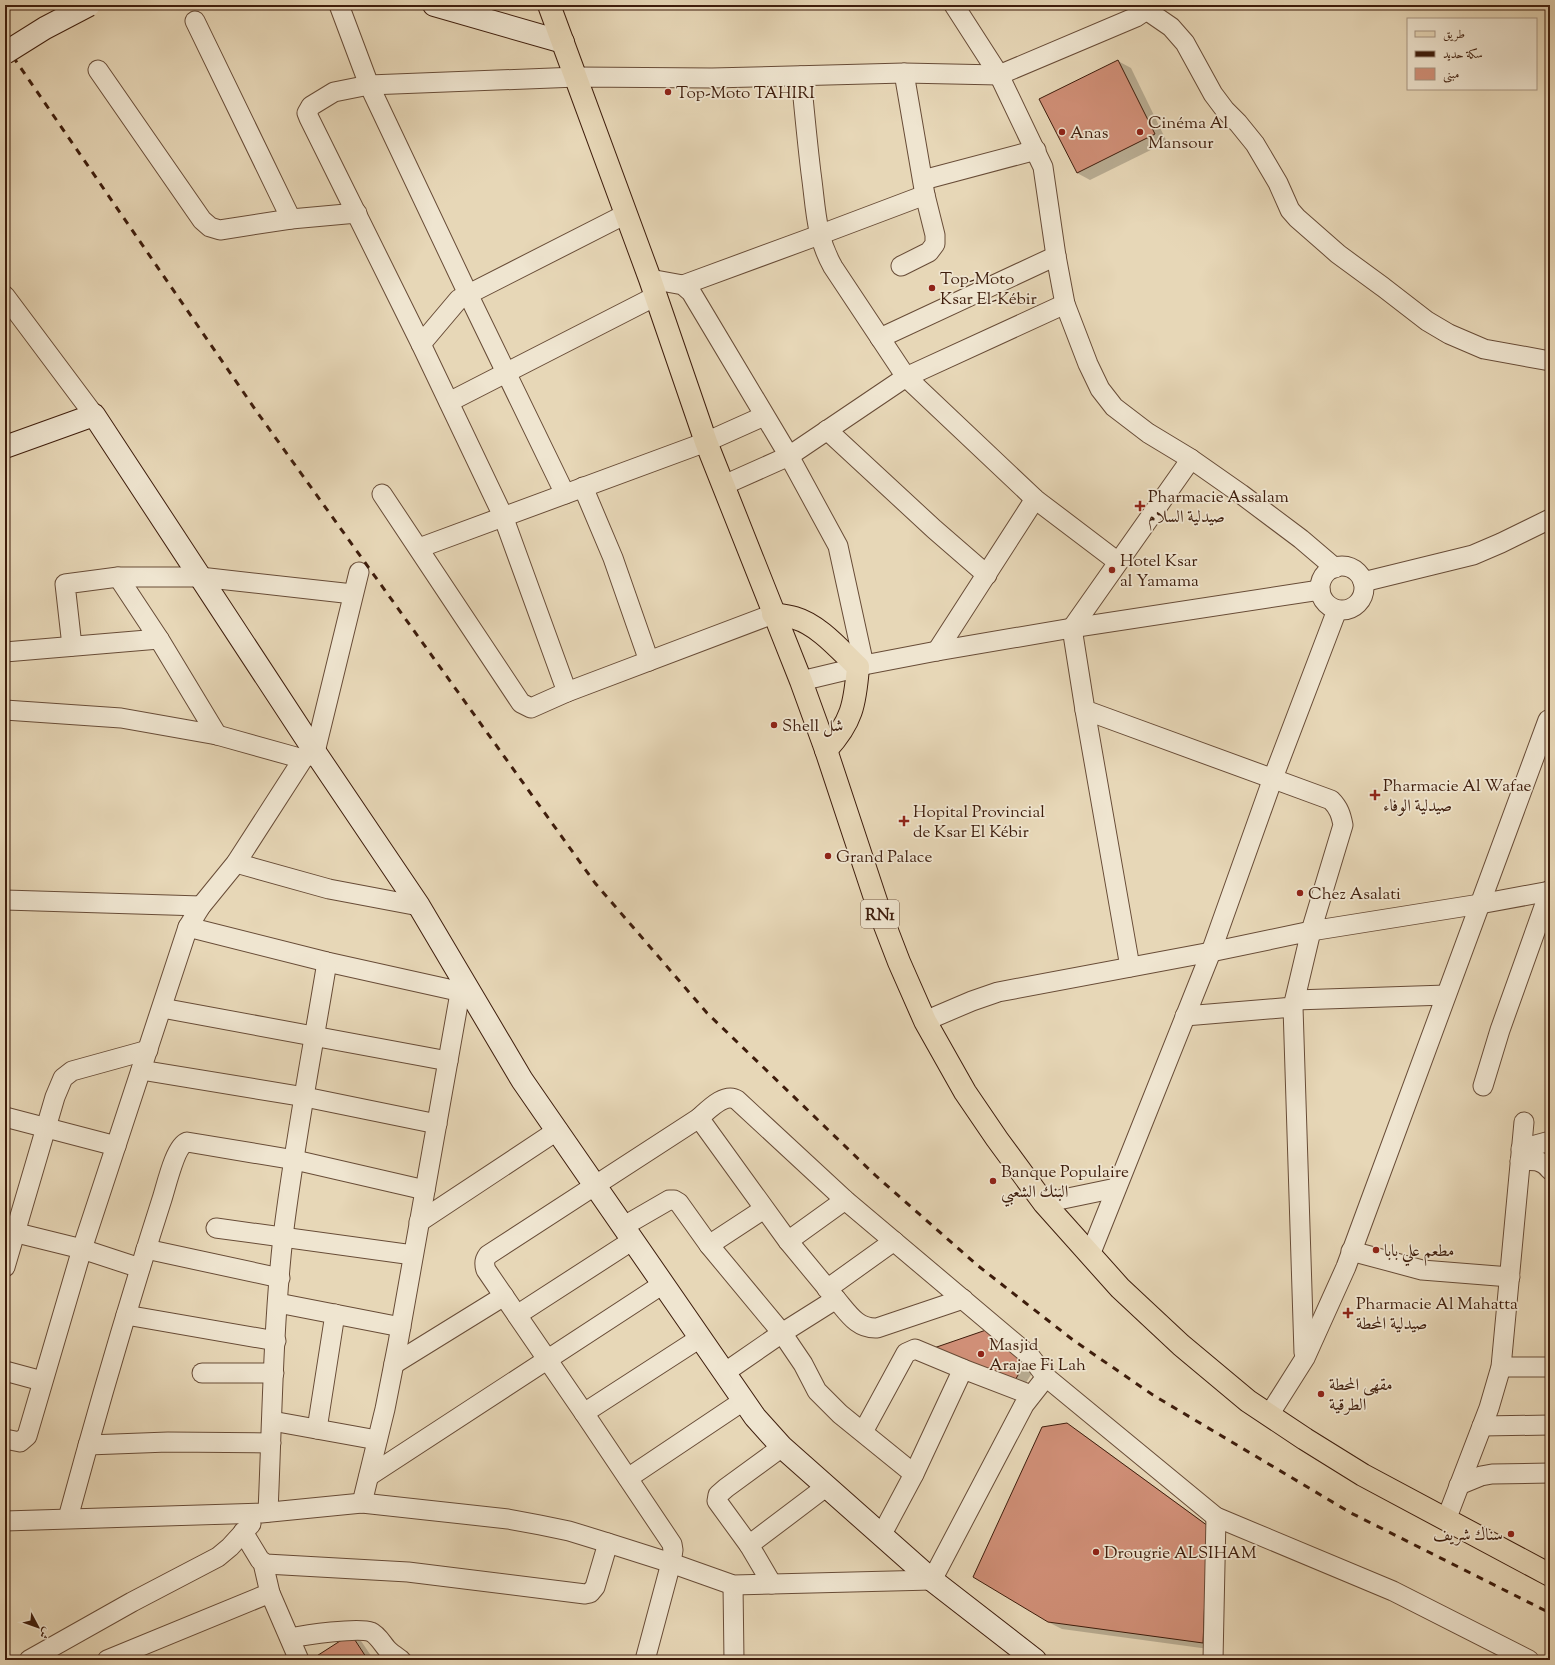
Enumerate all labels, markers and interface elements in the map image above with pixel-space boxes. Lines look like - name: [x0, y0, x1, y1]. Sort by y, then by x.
- legend: [1407, 18, 1537, 90]
- text: طريق: [1443, 26, 1465, 44]
- text: سكة حديد: [1443, 46, 1483, 64]
- text: مبنى: [1443, 66, 1459, 84]
- place label: Top-Moto TAHIRI: [676, 82, 815, 106]
- marker: Top-Moto TAHIRI: [663, 87, 673, 97]
- place label: Cinéma Al Mansour: [1148, 112, 1228, 156]
- place label: Anas: [1070, 122, 1109, 146]
- marker: Anas: [1057, 127, 1067, 137]
- marker: Cinéma Al Mansour: [1135, 127, 1145, 137]
- place label: Top-Moto Ksar El-Kébir: [940, 268, 1038, 312]
- marker: Top-Moto Ksar El-Kébir: [927, 283, 937, 293]
- place label: Pharmacie Assalam صيدلية السلام: [1148, 486, 1289, 531]
- marker: Pharmacie Assalam صيدلية السلام: [1135, 501, 1145, 511]
- place label: Hotel Ksar al Yamama: [1120, 550, 1199, 594]
- marker: Hotel Ksar al Yamama: [1107, 565, 1117, 575]
- place label: Shell شل: [782, 715, 844, 739]
- marker: Shell شل: [769, 720, 779, 730]
- place label: Pharmacie Al Wafae صيدلية الوفاء: [1383, 775, 1532, 819]
- marker: Pharmacie Al Wafae صيدلية الوفاء: [1370, 790, 1380, 800]
- place label: Hopital Provincial de Ksar El Kébir: [913, 801, 1045, 845]
- marker: Hopital Provincial de Ksar El Kébir: [898, 815, 910, 827]
- place label: Grand Palace: [836, 846, 932, 870]
- marker: Grand Palace: [823, 851, 833, 861]
- place label: Chez Asalati: [1308, 883, 1401, 907]
- marker: Chez Asalati: [1295, 888, 1305, 898]
- road number: RN1: [861, 900, 899, 928]
- place label: Banque Populaire البنك الشعبي: [1001, 1161, 1129, 1207]
- marker: Banque Populaire البنك الشعبي: [988, 1176, 998, 1186]
- place label: مطعم علي بابا: [1384, 1240, 1454, 1267]
- marker: مطعم علي بابا: [1371, 1245, 1381, 1255]
- place label: Pharmacie Al Mahatta صيدلية المحطة: [1356, 1293, 1518, 1337]
- marker: Pharmacie Al Mahatta صيدلية المحطة: [1343, 1308, 1353, 1318]
- place label: Masjid Arajae Fi Lah: [989, 1334, 1086, 1378]
- marker: Masjid Arajae Fi Lah: [976, 1349, 986, 1359]
- place label: مقهى المحطة الطرقية: [1329, 1374, 1393, 1418]
- marker: مقهى المحطة الطرقية: [1316, 1389, 1326, 1399]
- place label: سناك شريف: [1433, 1524, 1503, 1548]
- marker: سناك شريف: [1506, 1529, 1516, 1539]
- place label: Drougrie ALSIHAM: [1104, 1542, 1257, 1566]
- marker: Drougrie ALSIHAM: [1091, 1547, 1101, 1557]
- north arrow: [18, 1607, 58, 1647]
- text: ش: [35, 1624, 54, 1642]

